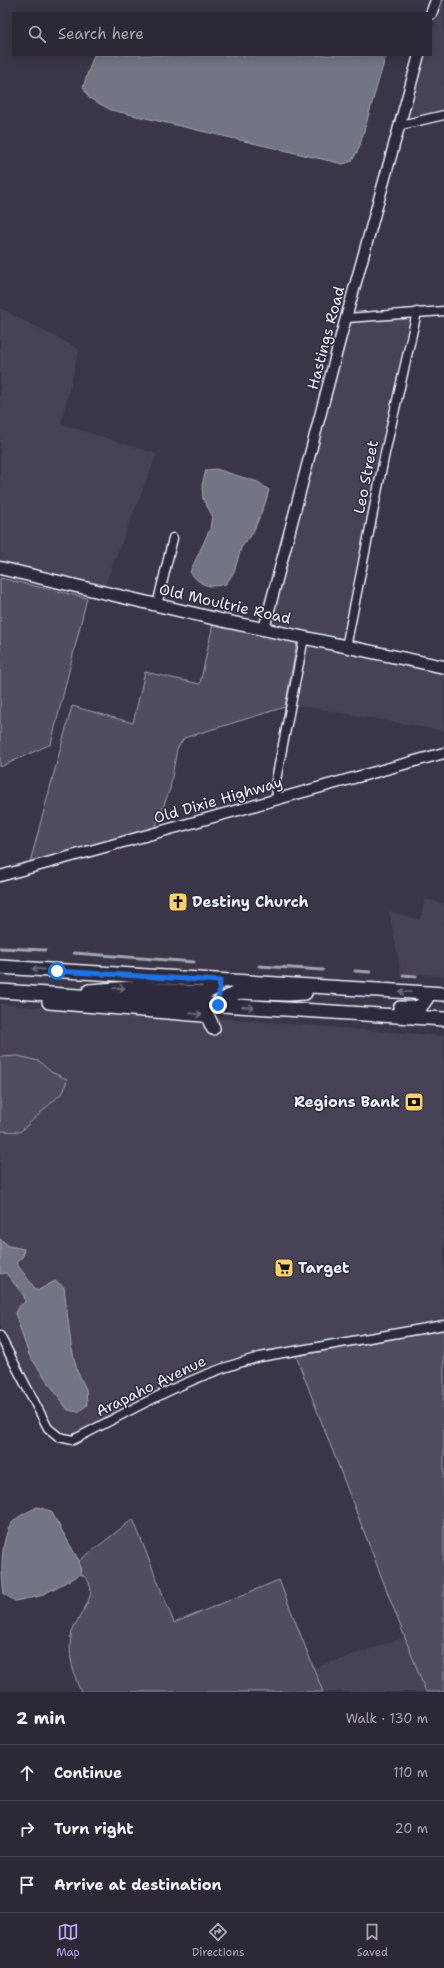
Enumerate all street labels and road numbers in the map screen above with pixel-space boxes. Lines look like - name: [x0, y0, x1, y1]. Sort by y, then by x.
- street label: Hastings Road: [303, 284, 349, 392]
- street label: Leo Street: [349, 439, 383, 515]
- street label: Old Moultrie Road: [157, 579, 293, 629]
- street label: Old Dixie Highway: [151, 772, 285, 828]
- street label: Arapaho Avenue: [93, 1351, 209, 1421]

